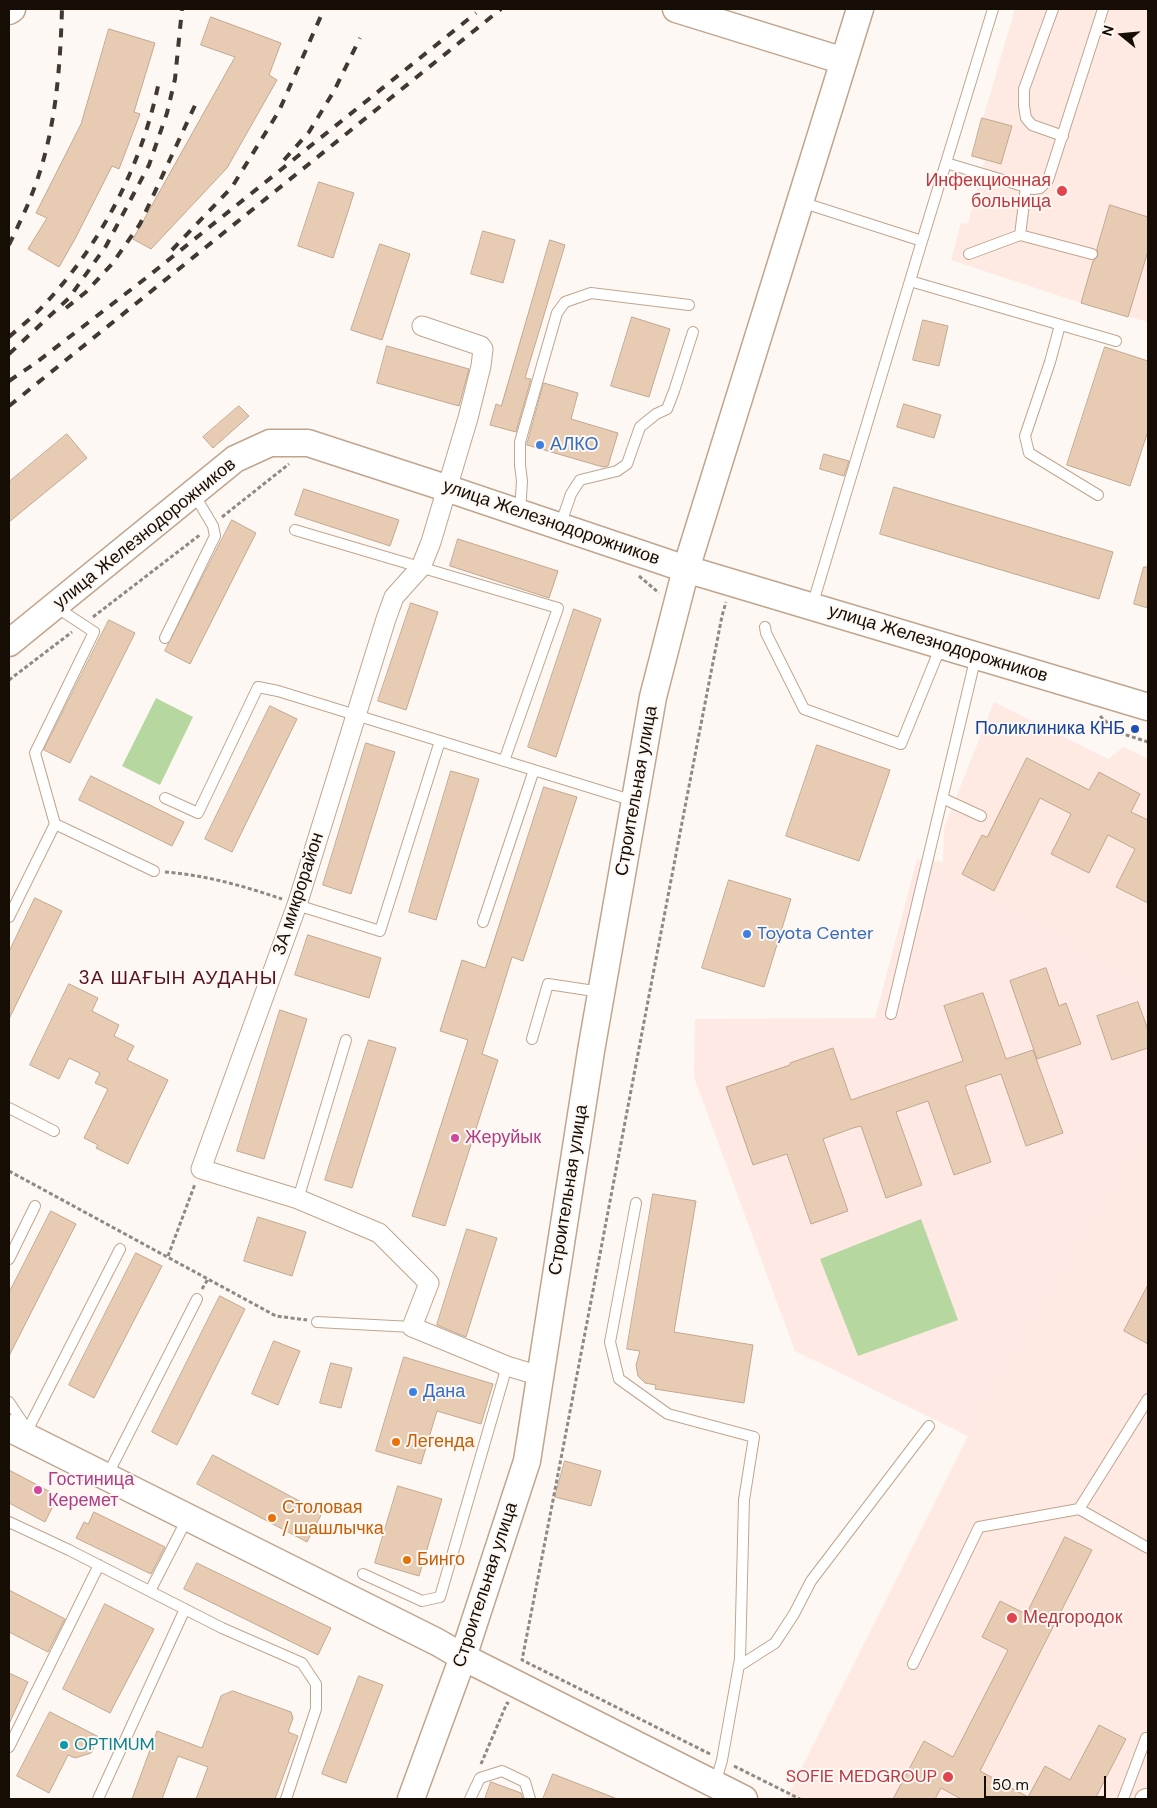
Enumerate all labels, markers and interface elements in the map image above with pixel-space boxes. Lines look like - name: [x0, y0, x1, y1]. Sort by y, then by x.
- north arrow: [1097, 10, 1147, 60]
- text: N: [1098, 23, 1118, 38]
- place label: Инфекционная больница: [925, 170, 1051, 212]
- marker: Инфекционная больница: [1055, 184, 1069, 198]
- place label: АЛКО: [550, 434, 598, 456]
- marker: АЛКО: [534, 439, 546, 451]
- street label: улица Железнодорожников: [50, 454, 240, 614]
- street label: улица Железнодорожников: [440, 476, 662, 570]
- street label: улица Железнодорожников: [826, 600, 1050, 688]
- street label: Строительная улица: [611, 704, 663, 878]
- place label: Поликлиника КНБ: [975, 718, 1125, 740]
- marker: Поликлиника КНБ: [1129, 723, 1141, 735]
- street label: 3А микрорайон: [269, 830, 329, 958]
- place label: Toyota Center: [757, 923, 874, 945]
- marker: Toyota Center: [741, 928, 753, 940]
- district label: 3А ШАҒЫН АУДАНЫ: [77, 968, 279, 990]
- street label: Строительная улица: [545, 1103, 593, 1277]
- place label: Жеруйык: [465, 1127, 541, 1149]
- marker: Жеруйык: [449, 1132, 461, 1144]
- place label: Дана: [423, 1381, 465, 1403]
- marker: Дана: [407, 1386, 419, 1398]
- place label: Легенда: [406, 1431, 474, 1453]
- marker: Легенда: [390, 1436, 402, 1448]
- place label: Гостиница Керемет: [48, 1469, 134, 1512]
- marker: Гостиница Керемет: [32, 1484, 44, 1496]
- place label: Столовая / шашлычка: [282, 1497, 384, 1540]
- street label: Строительная улица: [449, 1500, 523, 1670]
- marker: Столовая / шашлычка: [266, 1512, 278, 1524]
- place label: Бинго: [417, 1549, 465, 1571]
- marker: Бинго: [401, 1554, 413, 1566]
- place label: Медгородок: [1023, 1607, 1123, 1629]
- marker: Медгородок: [1005, 1611, 1019, 1625]
- place label: OPTIMUM: [74, 1734, 155, 1756]
- marker: OPTIMUM: [58, 1739, 70, 1751]
- place label: SOFIE MEDGROUP: [786, 1766, 937, 1788]
- scale bar: [987, 1766, 1110, 1798]
- marker: SOFIE MEDGROUP: [941, 1770, 955, 1784]
- text: 50 m: [992, 1775, 1029, 1795]

